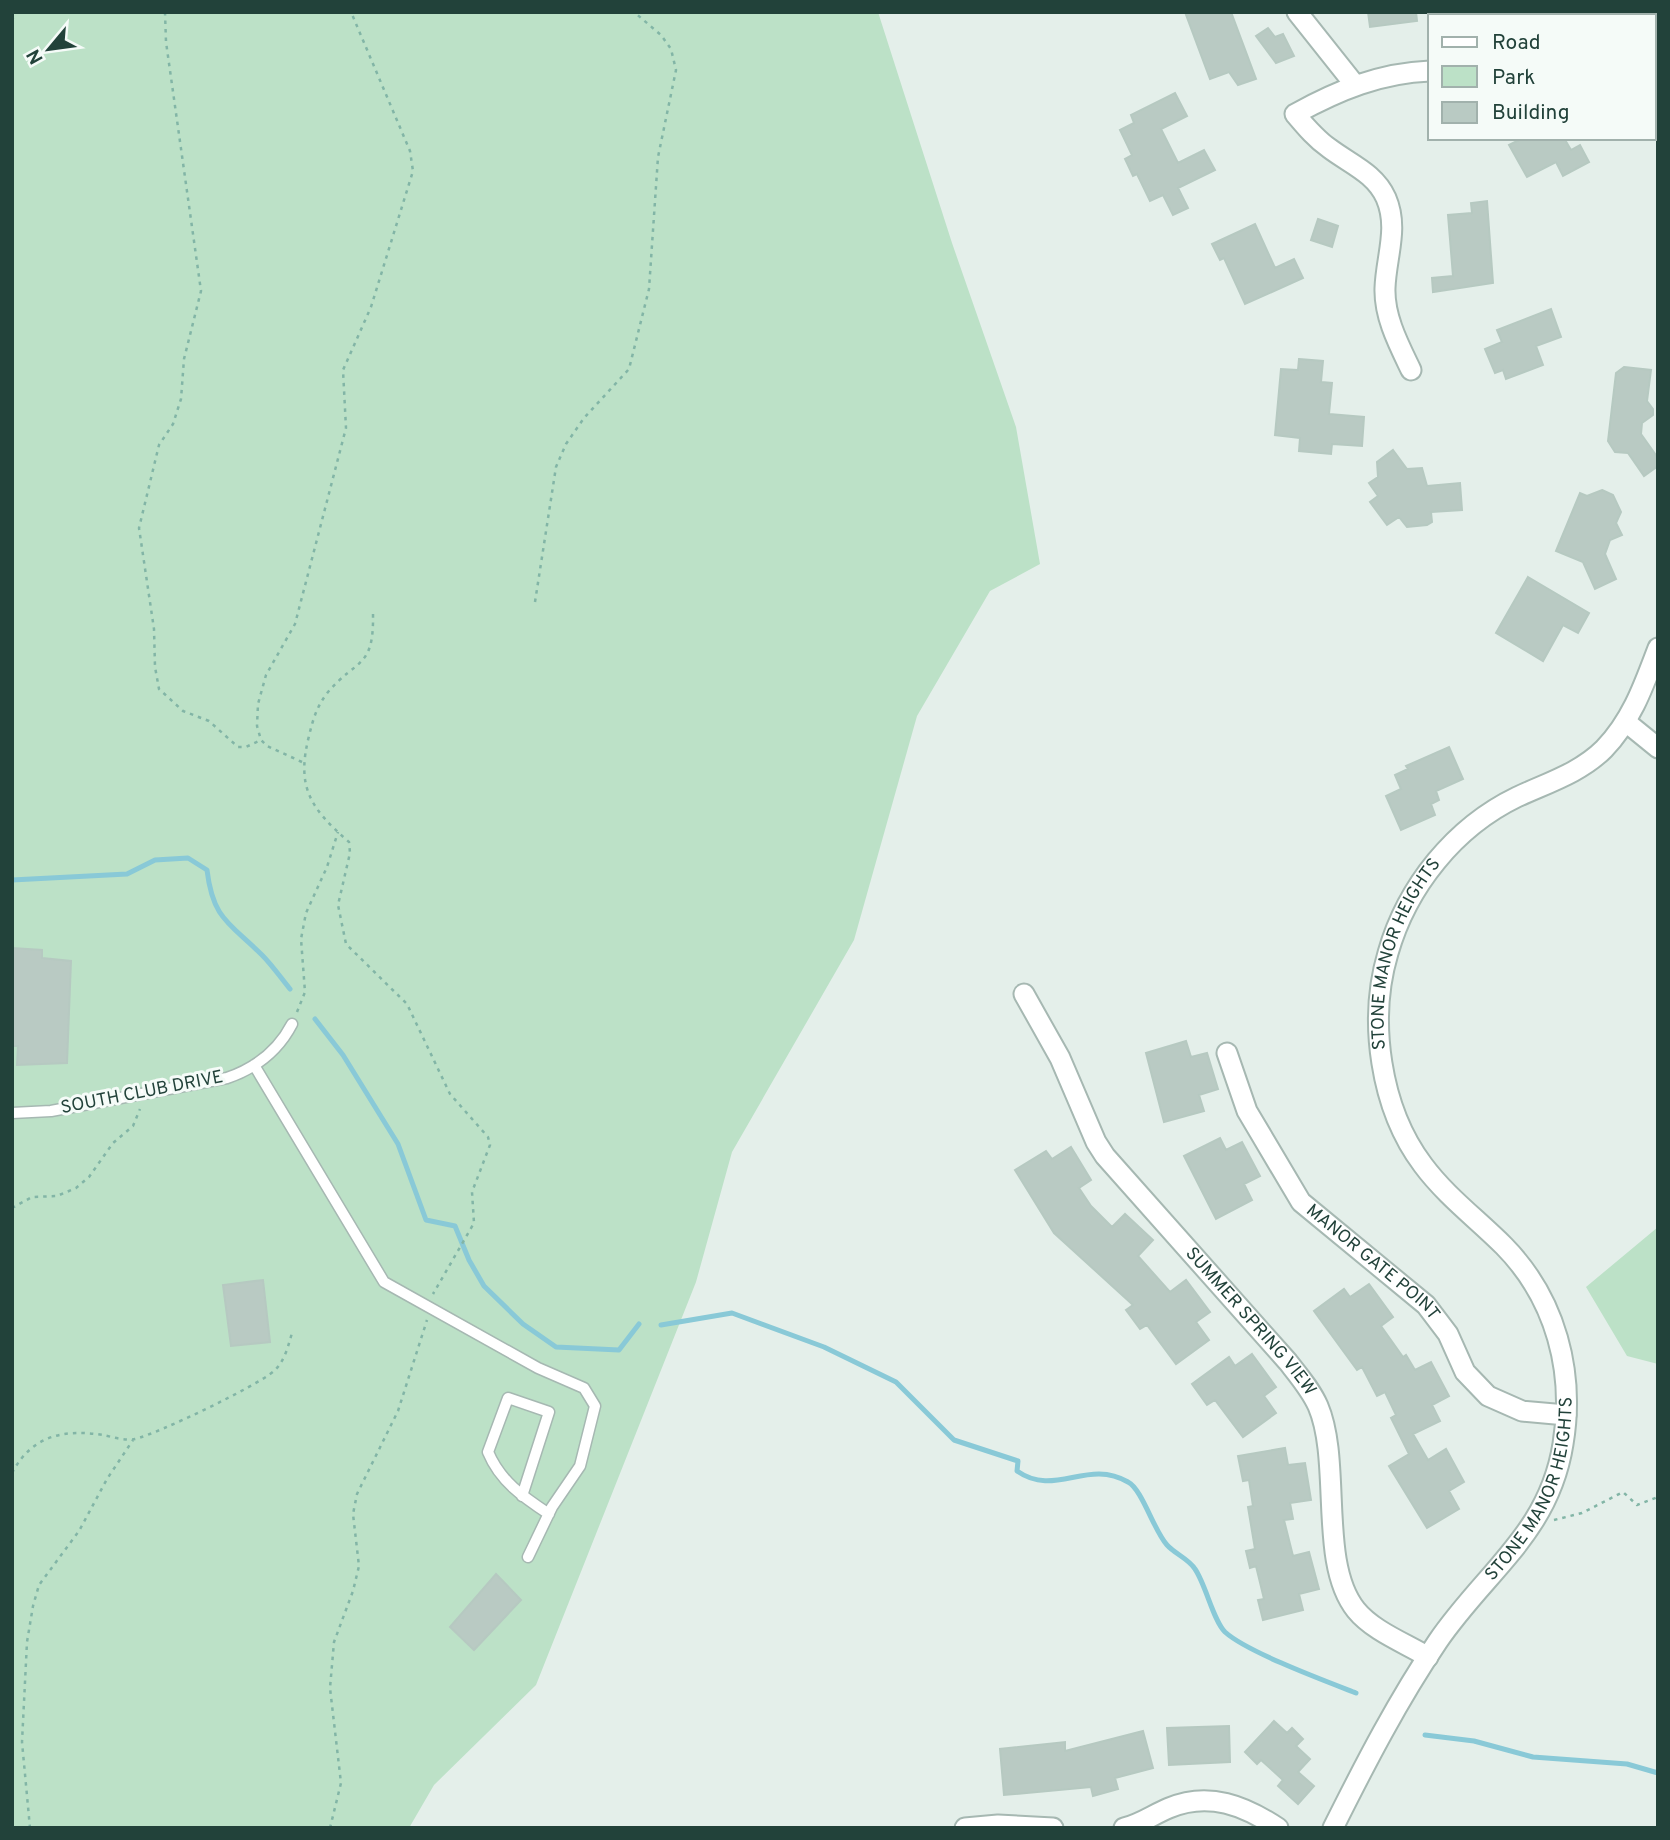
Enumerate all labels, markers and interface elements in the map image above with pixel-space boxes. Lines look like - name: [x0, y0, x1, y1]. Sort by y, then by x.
- north arrow: [14, 14, 84, 84]
- legend: [1428, 14, 1656, 140]
- text: Road: [1492, 30, 1541, 57]
- text: N: [22, 44, 50, 68]
- text: Park: [1492, 65, 1535, 92]
- text: Building: [1492, 100, 1570, 127]
- street label: STONE MANOR HEIGHTS: [1367, 853, 1446, 1051]
- street label: SOUTH CLUB DRIVE: [59, 1066, 225, 1120]
- street label: MANOR GATE POINT: [1301, 1199, 1445, 1325]
- street label: SUMMER SPRING VIEW: [1180, 1243, 1321, 1400]
- street label: STONE MANOR HEIGHTS: [1480, 1397, 1578, 1586]

